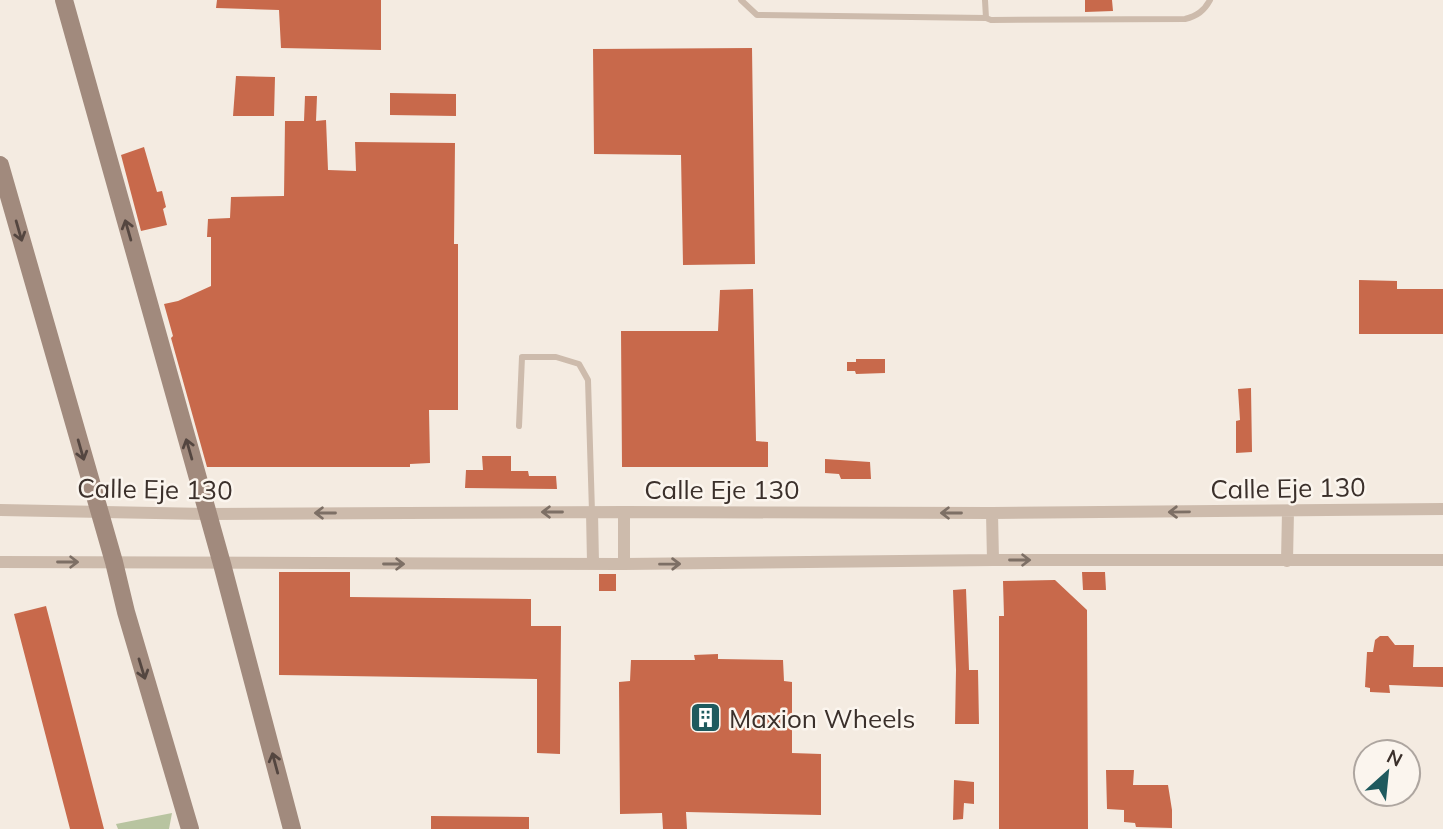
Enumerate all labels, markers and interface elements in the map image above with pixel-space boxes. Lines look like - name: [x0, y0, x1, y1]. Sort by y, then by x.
- one-way arrow: [121, 219, 134, 242]
- one-way arrow: [13, 220, 26, 242]
- one-way arrow: [76, 438, 89, 460]
- one-way arrow: [182, 438, 195, 461]
- street label: Calle Eje 130: [1210, 470, 1366, 506]
- street label: Calle Eje 130: [77, 471, 233, 507]
- street label: Calle Eje 130: [644, 473, 800, 506]
- one-way arrow: [541, 505, 564, 519]
- one-way arrow: [1168, 505, 1191, 518]
- one-way arrow: [314, 506, 337, 520]
- one-way arrow: [940, 506, 963, 520]
- one-way arrow: [1008, 553, 1031, 567]
- one-way arrow: [56, 555, 79, 569]
- one-way arrow: [382, 557, 405, 571]
- one-way arrow: [658, 557, 681, 570]
- one-way arrow: [137, 657, 150, 679]
- building icon: Maxion Wheels: [689, 701, 723, 735]
- place label: Maxion Wheels: [729, 702, 915, 735]
- north arrow: [1352, 738, 1422, 808]
- text: N: [1383, 744, 1407, 772]
- one-way arrow: [268, 752, 281, 775]

